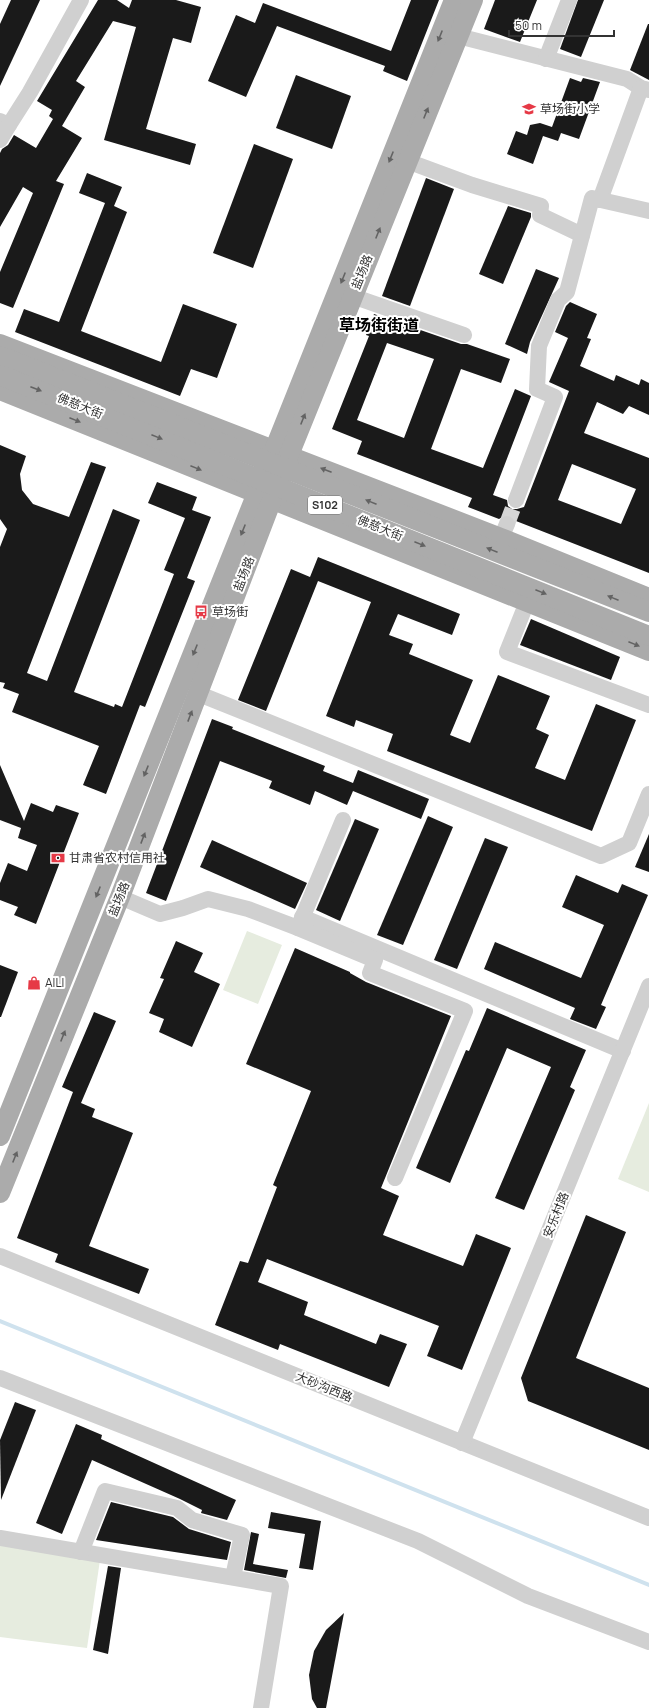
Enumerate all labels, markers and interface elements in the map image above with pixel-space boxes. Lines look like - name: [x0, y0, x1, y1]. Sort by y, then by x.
- scale bar: [509, 12, 614, 38]
- text: 50 m: [515, 17, 542, 34]
- one-way arrow: [436, 31, 442, 43]
- place label: 草场街小学: [540, 100, 600, 117]
- school or university icon: 草场街小学: [521, 101, 537, 117]
- one-way arrow: [423, 107, 430, 119]
- one-way arrow: [388, 151, 394, 163]
- one-way arrow: [375, 227, 381, 239]
- street label: 盐场路: [347, 252, 376, 292]
- one-way arrow: [340, 272, 346, 283]
- district label: 草场街街道: [339, 314, 419, 336]
- one-way arrow: [31, 386, 43, 392]
- street label: 佛慈大街: [55, 389, 106, 422]
- one-way arrow: [301, 413, 307, 425]
- one-way arrow: [70, 417, 81, 423]
- one-way arrow: [152, 435, 164, 441]
- one-way arrow: [191, 466, 203, 472]
- one-way arrow: [321, 467, 332, 473]
- road number: S102: [308, 496, 342, 514]
- one-way arrow: [364, 499, 376, 505]
- street label: 佛慈大街: [355, 511, 406, 544]
- one-way arrow: [239, 524, 245, 536]
- one-way arrow: [415, 541, 427, 547]
- one-way arrow: [486, 547, 497, 553]
- street label: 盐场路: [229, 554, 258, 594]
- one-way arrow: [535, 590, 547, 596]
- one-way arrow: [606, 594, 618, 600]
- place label: 草场街: [212, 603, 248, 620]
- bus stop icon: 草场街: [193, 604, 209, 620]
- one-way arrow: [628, 642, 640, 648]
- one-way arrow: [191, 645, 197, 657]
- one-way arrow: [188, 710, 194, 722]
- one-way arrow: [143, 766, 149, 778]
- one-way arrow: [141, 831, 147, 843]
- place label: 甘肃省农村信用社: [69, 849, 165, 866]
- bank icon: 甘肃省农村信用社: [50, 850, 66, 866]
- street label: 盐场路: [104, 879, 133, 919]
- one-way arrow: [95, 886, 101, 898]
- place label: AILI: [45, 974, 64, 991]
- shop icon: AILI: [26, 975, 42, 991]
- one-way arrow: [61, 1030, 67, 1042]
- one-way arrow: [12, 1150, 18, 1162]
- street label: 安乐村路: [539, 1189, 572, 1240]
- street label: 大砂沟西路: [293, 1367, 355, 1406]

